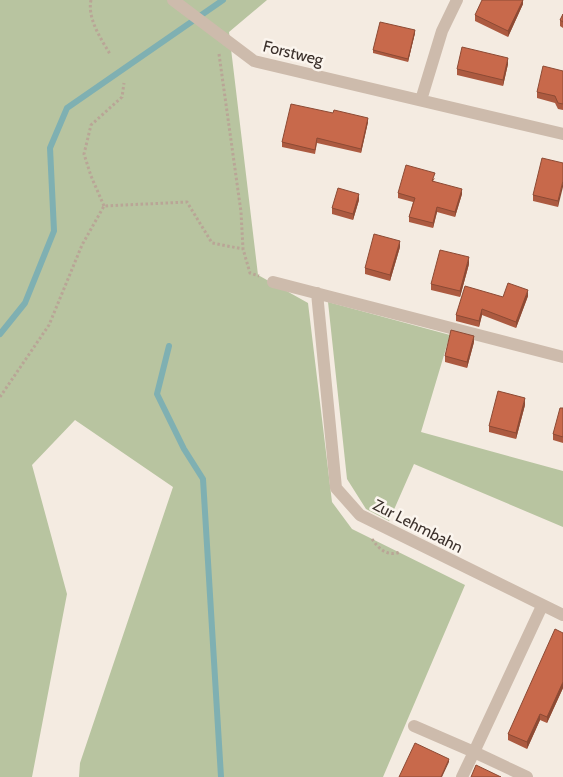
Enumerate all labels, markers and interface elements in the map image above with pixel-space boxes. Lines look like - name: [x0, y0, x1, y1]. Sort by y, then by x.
- street label: Forstweg: [261, 36, 326, 70]
- street label: Zur Lehmbahn: [370, 495, 466, 557]

